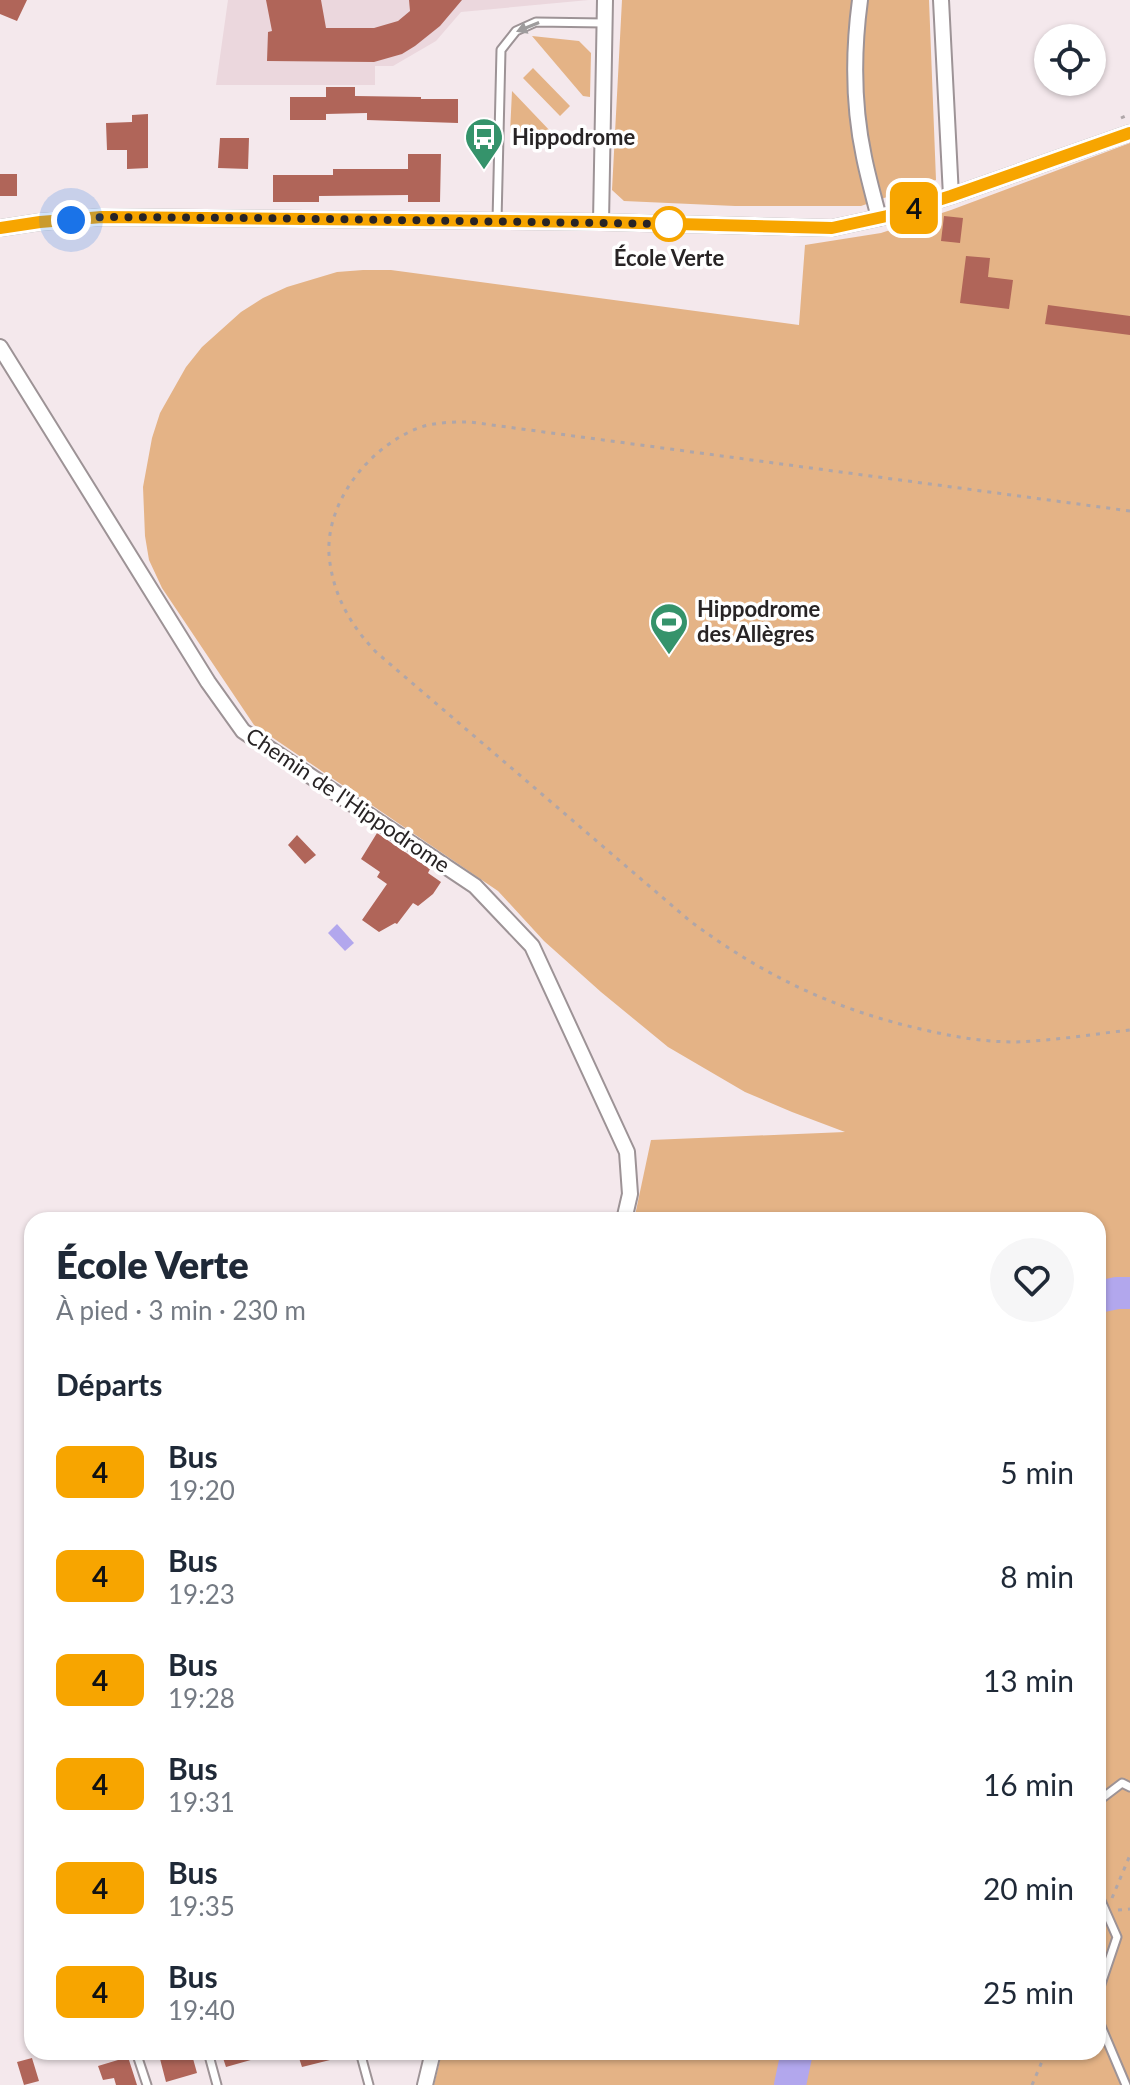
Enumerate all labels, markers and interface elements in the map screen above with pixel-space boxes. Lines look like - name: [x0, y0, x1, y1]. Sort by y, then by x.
- one-way arrow: [515, 21, 539, 34]
- map controls: [1034, 24, 1106, 96]
- button: locate: [1034, 24, 1106, 96]
- bus stop icon: Hippodrome: [463, 116, 505, 171]
- place label: Hippodrome: [512, 123, 635, 150]
- line badge: 4: [888, 182, 940, 234]
- text: 4: [906, 191, 922, 225]
- your location: [51, 200, 91, 240]
- marker: École Verte: [652, 207, 686, 241]
- place label: École Verte: [614, 244, 724, 271]
- place label: Hippodrome des Allègres: [697, 595, 820, 647]
- sports icon: Hippodrome des Allègres: [648, 601, 690, 656]
- street label: Chemin de l'Hippodrome: [241, 721, 455, 878]
- button: heart: [990, 1238, 1074, 1322]
- text: École Verte: [56, 1241, 249, 1287]
- text: À pied · 3 min · 230 m: [56, 1294, 306, 1326]
- text: Départs: [56, 1366, 162, 1402]
- text: Bus: [168, 1438, 218, 1474]
- text: 5 min: [1000, 1454, 1074, 1490]
- text: 4: [92, 1455, 108, 1489]
- text: 19:20: [168, 1474, 235, 1506]
- text: Bus: [168, 1542, 218, 1578]
- text: 8 min: [1000, 1558, 1074, 1594]
- text: 4: [92, 1559, 108, 1593]
- text: 19:23: [168, 1578, 235, 1610]
- text: Bus: [168, 1646, 218, 1682]
- text: 13 min: [983, 1662, 1074, 1698]
- text: 4: [92, 1663, 108, 1697]
- text: 19:28: [168, 1682, 235, 1714]
- text: Bus: [168, 1750, 218, 1786]
- text: 16 min: [983, 1766, 1074, 1802]
- text: 4: [92, 1767, 108, 1801]
- text: 19:31: [168, 1786, 235, 1818]
- text: Bus: [168, 1854, 218, 1890]
- text: 20 min: [983, 1870, 1074, 1906]
- text: 4: [92, 1871, 108, 1905]
- text: 19:35: [168, 1890, 235, 1922]
- text: Bus: [168, 1958, 218, 1994]
- text: 25 min: [983, 1974, 1074, 2010]
- text: 4: [92, 1975, 108, 2009]
- text: 19:40: [168, 1994, 235, 2026]

